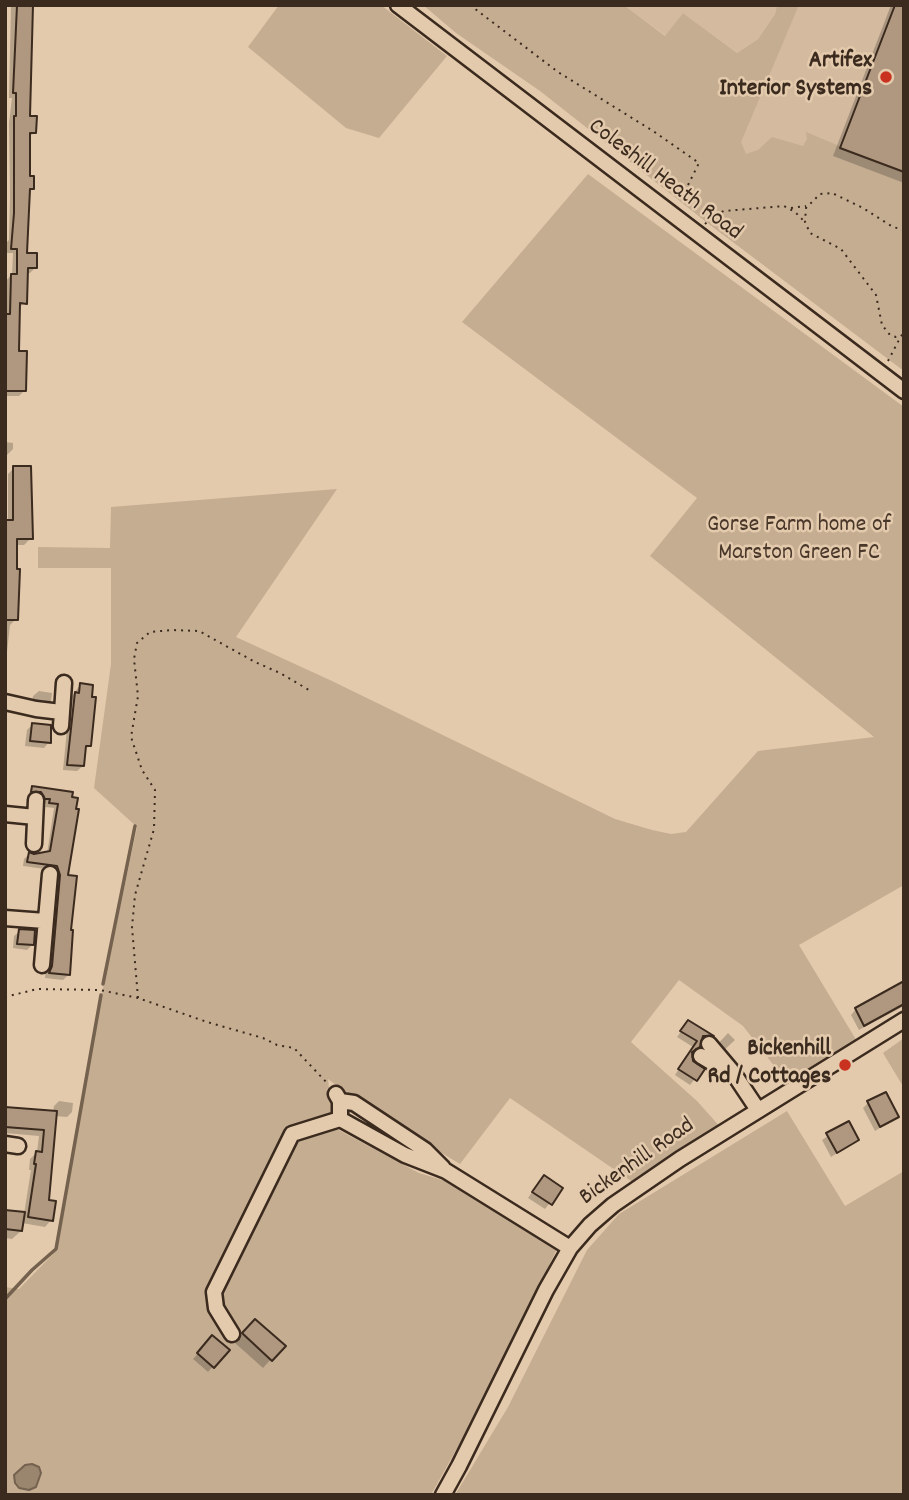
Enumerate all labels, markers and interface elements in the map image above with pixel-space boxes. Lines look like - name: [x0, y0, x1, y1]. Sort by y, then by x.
- place label: Artifex Interior Systems: [719, 49, 872, 105]
- marker: Artifex Interior Systems: [878, 69, 894, 85]
- street label: Coleshill Heath Road: [581, 114, 747, 248]
- park label: Gorse Farm home of Marston Green FC: [707, 513, 891, 569]
- place label: Bickenhill Rd / Cottages: [708, 1037, 831, 1093]
- marker: Bickenhill Rd / Cottages: [837, 1057, 853, 1073]
- street label: Bickenhill Road: [575, 1113, 701, 1213]

